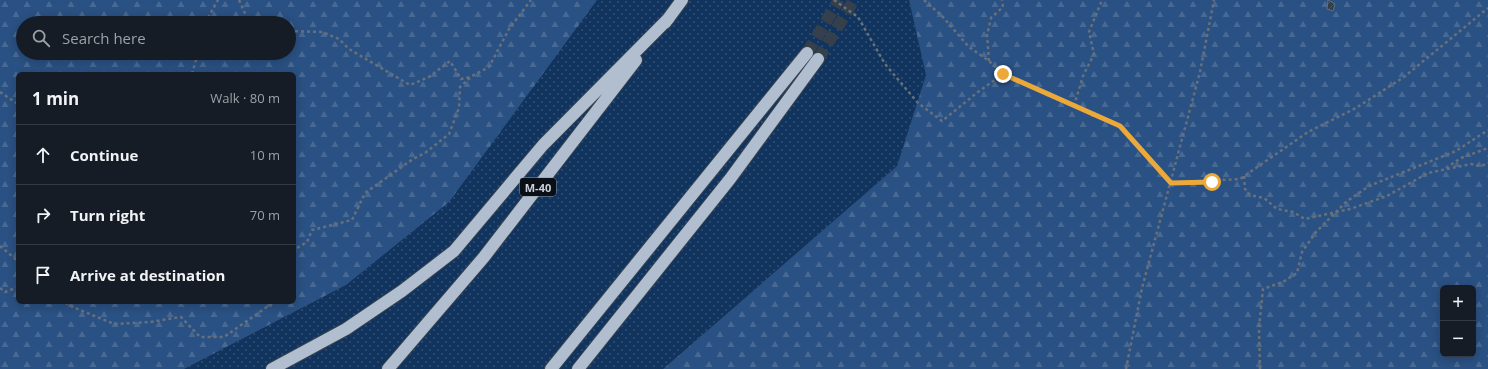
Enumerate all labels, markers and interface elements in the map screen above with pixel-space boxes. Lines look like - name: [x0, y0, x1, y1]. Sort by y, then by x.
- search box: [16, 16, 296, 60]
- icon: search: [30, 27, 52, 49]
- text: Search here: [62, 28, 146, 48]
- route end: [994, 65, 1012, 83]
- text: 1 min: [32, 87, 79, 110]
- text: Walk · 80 m: [210, 89, 280, 107]
- icon: ahead: [32, 144, 54, 166]
- text: Continue: [70, 145, 138, 165]
- text: 10 m: [250, 146, 280, 164]
- route start: [1203, 173, 1221, 191]
- road number: M-40: [520, 178, 556, 196]
- icon: right: [32, 204, 54, 226]
- text: Turn right: [70, 205, 145, 225]
- text: 70 m: [250, 206, 280, 224]
- icon: arrive: [32, 264, 54, 286]
- text: Arrive at destination: [70, 265, 225, 285]
- map controls: [1440, 285, 1476, 357]
- button: +: [1440, 285, 1476, 321]
- button: −: [1440, 321, 1476, 357]

